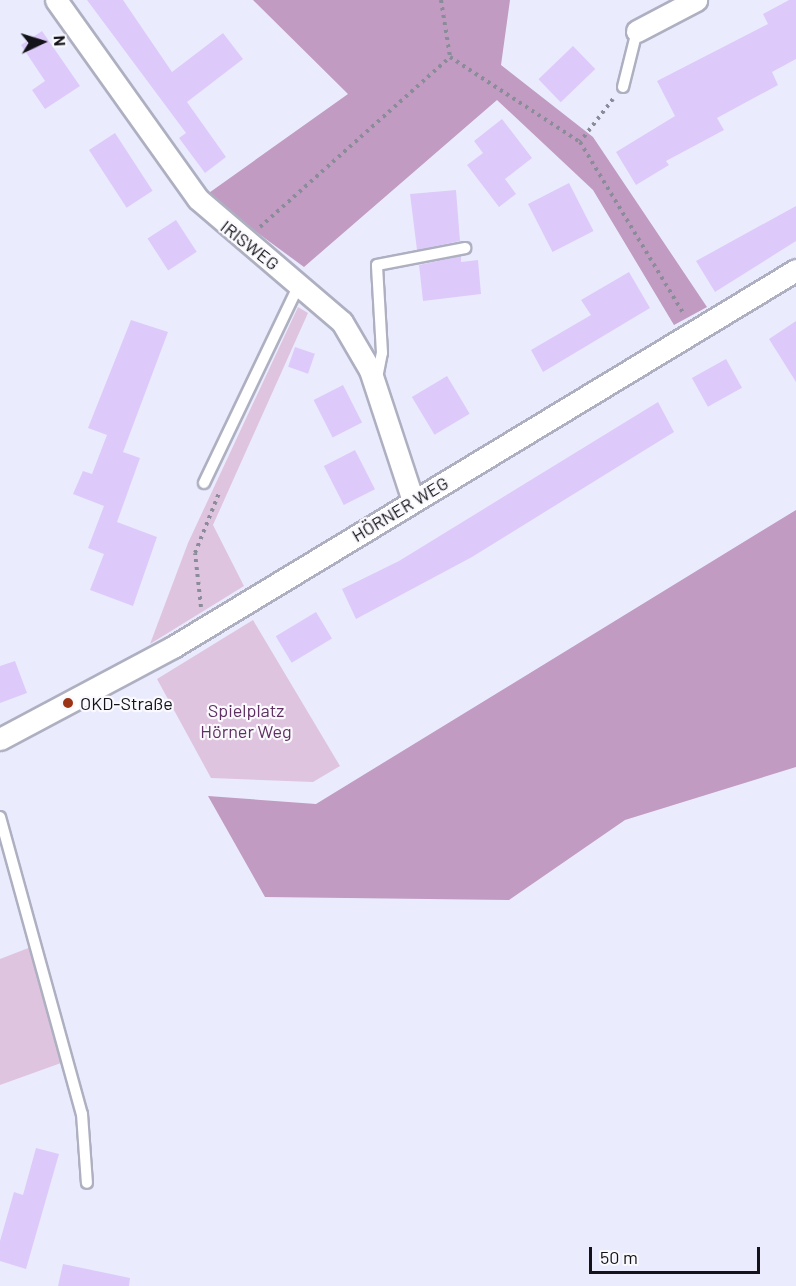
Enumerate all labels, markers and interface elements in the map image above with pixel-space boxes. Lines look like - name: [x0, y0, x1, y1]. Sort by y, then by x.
- north arrow: [12, 12, 72, 72]
- text: N: [51, 35, 70, 47]
- street label: IRISWEG: [216, 216, 284, 274]
- street label: HÖRNER WEG: [348, 472, 452, 546]
- place label: OKD-Straße: [80, 692, 173, 714]
- marker: OKD-Straße: [61, 696, 75, 710]
- park label: Spielplatz Hörner Weg: [200, 700, 292, 742]
- scale bar: [592, 1235, 763, 1273]
- text: 50 m: [600, 1246, 638, 1268]

